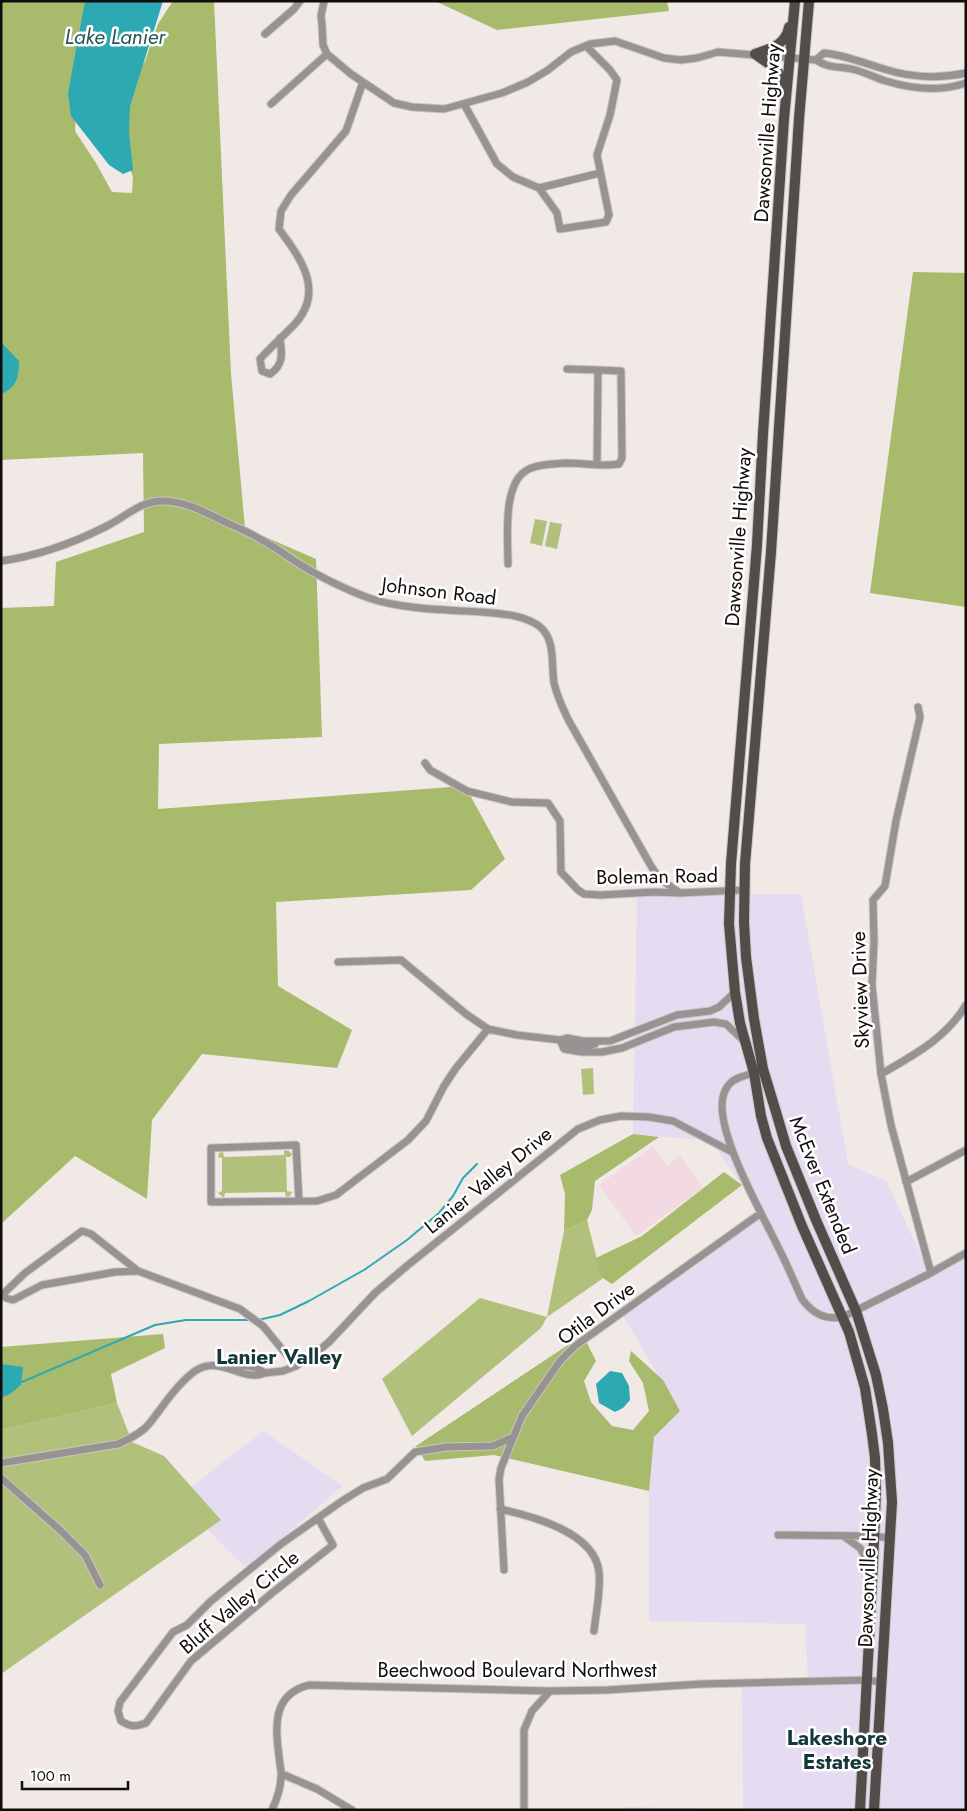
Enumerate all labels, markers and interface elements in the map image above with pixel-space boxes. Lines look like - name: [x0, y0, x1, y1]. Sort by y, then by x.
- water label: Lake Lanier: [65, 22, 166, 52]
- street label: Dawsonville Highway: [747, 43, 788, 223]
- street label: Dawsonville Highway: [718, 447, 759, 627]
- street label: Johnson Road: [377, 570, 498, 613]
- street label: Boleman Road: [596, 861, 718, 892]
- street label: Skyview Drive: [844, 931, 877, 1049]
- street label: McEver Extended: [782, 1112, 863, 1259]
- street label: Lanier Valley Drive: [418, 1120, 558, 1241]
- street label: Otila Drive: [551, 1275, 641, 1352]
- district label: Lanier Valley: [216, 1342, 343, 1372]
- street label: Dawsonville Highway: [851, 1468, 886, 1648]
- street label: Bluff Valley Circle: [173, 1544, 306, 1661]
- street label: Beechwood Boulevard Northwest: [377, 1656, 657, 1685]
- district label: Lakeshore Estates: [787, 1723, 887, 1777]
- scale bar: [22, 1758, 129, 1790]
- text: 100 m: [30, 1765, 71, 1787]

